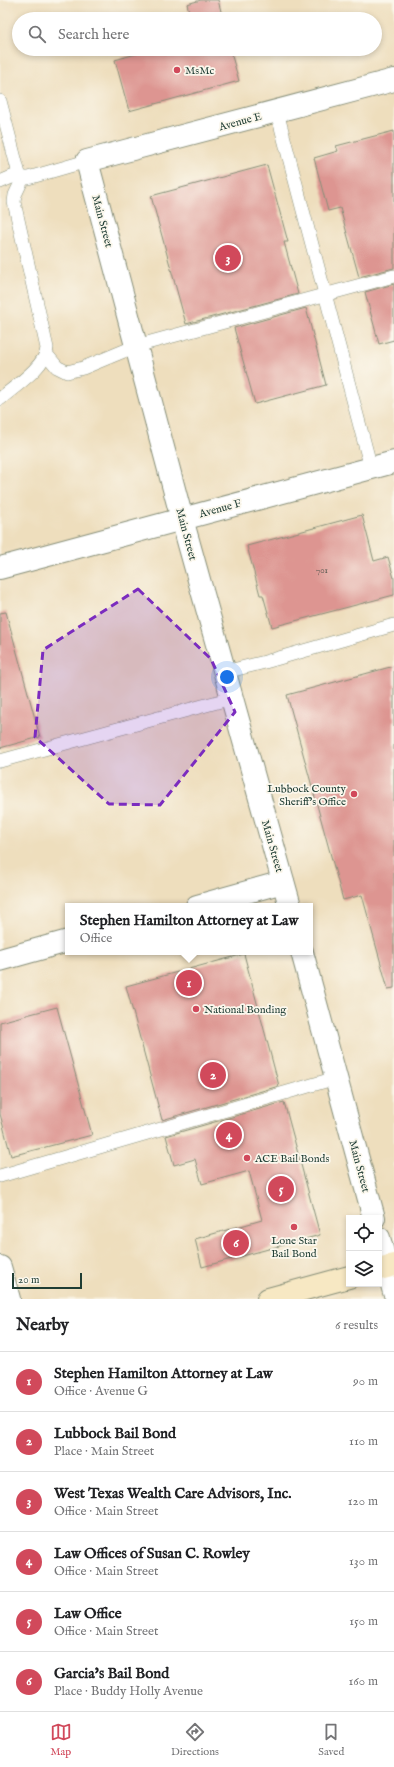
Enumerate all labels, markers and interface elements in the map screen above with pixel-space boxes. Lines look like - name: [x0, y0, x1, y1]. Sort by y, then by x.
- search box: [12, 12, 382, 56]
- icon: search: [26, 23, 48, 45]
- text: Search here: [58, 25, 129, 44]
- place label: MsMc: [185, 64, 214, 78]
- marker: MsMc: [172, 65, 182, 75]
- street label: Avenue E: [216, 109, 264, 135]
- street label: Main Street: [88, 194, 116, 249]
- pin: 3: [215, 243, 241, 273]
- street label: Avenue F: [197, 497, 243, 522]
- street label: Main Street: [172, 507, 200, 562]
- house number: 701: [316, 565, 328, 576]
- your location: [217, 667, 237, 687]
- place label: Lubbock County Sheriff's Office: [267, 782, 347, 809]
- marker: Lubbock County Sheriff's Office: [349, 789, 359, 799]
- street label: Main Street: [258, 819, 286, 874]
- popup: [65, 903, 313, 955]
- text: Stephen Hamilton Attorney at Law: [80, 911, 298, 930]
- text: Office: [80, 930, 112, 947]
- pin: 1: [176, 968, 202, 998]
- place label: National Bonding: [204, 1003, 287, 1017]
- marker: National Bonding: [191, 1004, 201, 1014]
- pin: 2: [200, 1060, 226, 1090]
- pin: 4: [216, 1120, 242, 1150]
- street label: Main Street: [345, 1139, 373, 1194]
- place label: ACE Bail Bonds: [254, 1152, 329, 1166]
- marker: ACE Bail Bonds: [242, 1153, 252, 1163]
- pin: 5: [268, 1174, 294, 1204]
- map controls: [346, 1215, 382, 1287]
- button: locate: [346, 1215, 382, 1251]
- marker: Lone Star Bail Bond: [289, 1222, 299, 1232]
- pin: 6: [223, 1228, 249, 1258]
- place label: Lone Star Bail Bond: [271, 1234, 317, 1261]
- button: layers: [346, 1251, 382, 1287]
- scale bar: [12, 1271, 82, 1290]
- text: 20 m: [18, 1273, 39, 1287]
- text: Nearby: [16, 1315, 69, 1336]
- text: 6 results: [335, 1317, 378, 1334]
- text: Stephen Hamilton Attorney at Law: [54, 1364, 273, 1383]
- text: 1: [27, 1373, 31, 1390]
- text: 90 m: [353, 1373, 378, 1390]
- text: Office · Avenue G: [54, 1383, 148, 1400]
- text: Lubbock Bail Bond: [54, 1424, 176, 1443]
- text: 2: [26, 1433, 32, 1450]
- text: 110 m: [349, 1433, 378, 1450]
- text: Place · Main Street: [54, 1443, 154, 1460]
- text: West Texas Wealth Care Advisors, Inc.: [54, 1484, 291, 1503]
- text: 3: [27, 1493, 31, 1510]
- text: 120 m: [348, 1493, 378, 1510]
- text: Office · Main Street: [54, 1503, 158, 1520]
- text: Law Offices of Susan C. Rowley: [54, 1544, 250, 1563]
- text: 4: [26, 1553, 32, 1570]
- text: 130 m: [349, 1553, 378, 1570]
- text: Office · Main Street: [54, 1563, 158, 1580]
- text: Law Office: [54, 1604, 122, 1623]
- text: 5: [27, 1613, 31, 1630]
- text: 150 m: [349, 1613, 378, 1630]
- text: Office · Main Street: [54, 1623, 158, 1640]
- text: Garcia's Bail Bond: [54, 1664, 169, 1683]
- text: 6: [26, 1673, 32, 1690]
- text: 160 m: [348, 1673, 378, 1690]
- text: Place · Buddy Holly Avenue: [54, 1683, 203, 1700]
- tab: Map: [50, 1721, 72, 1759]
- tab: Directions: [171, 1721, 219, 1759]
- tab: Saved: [318, 1721, 344, 1759]

